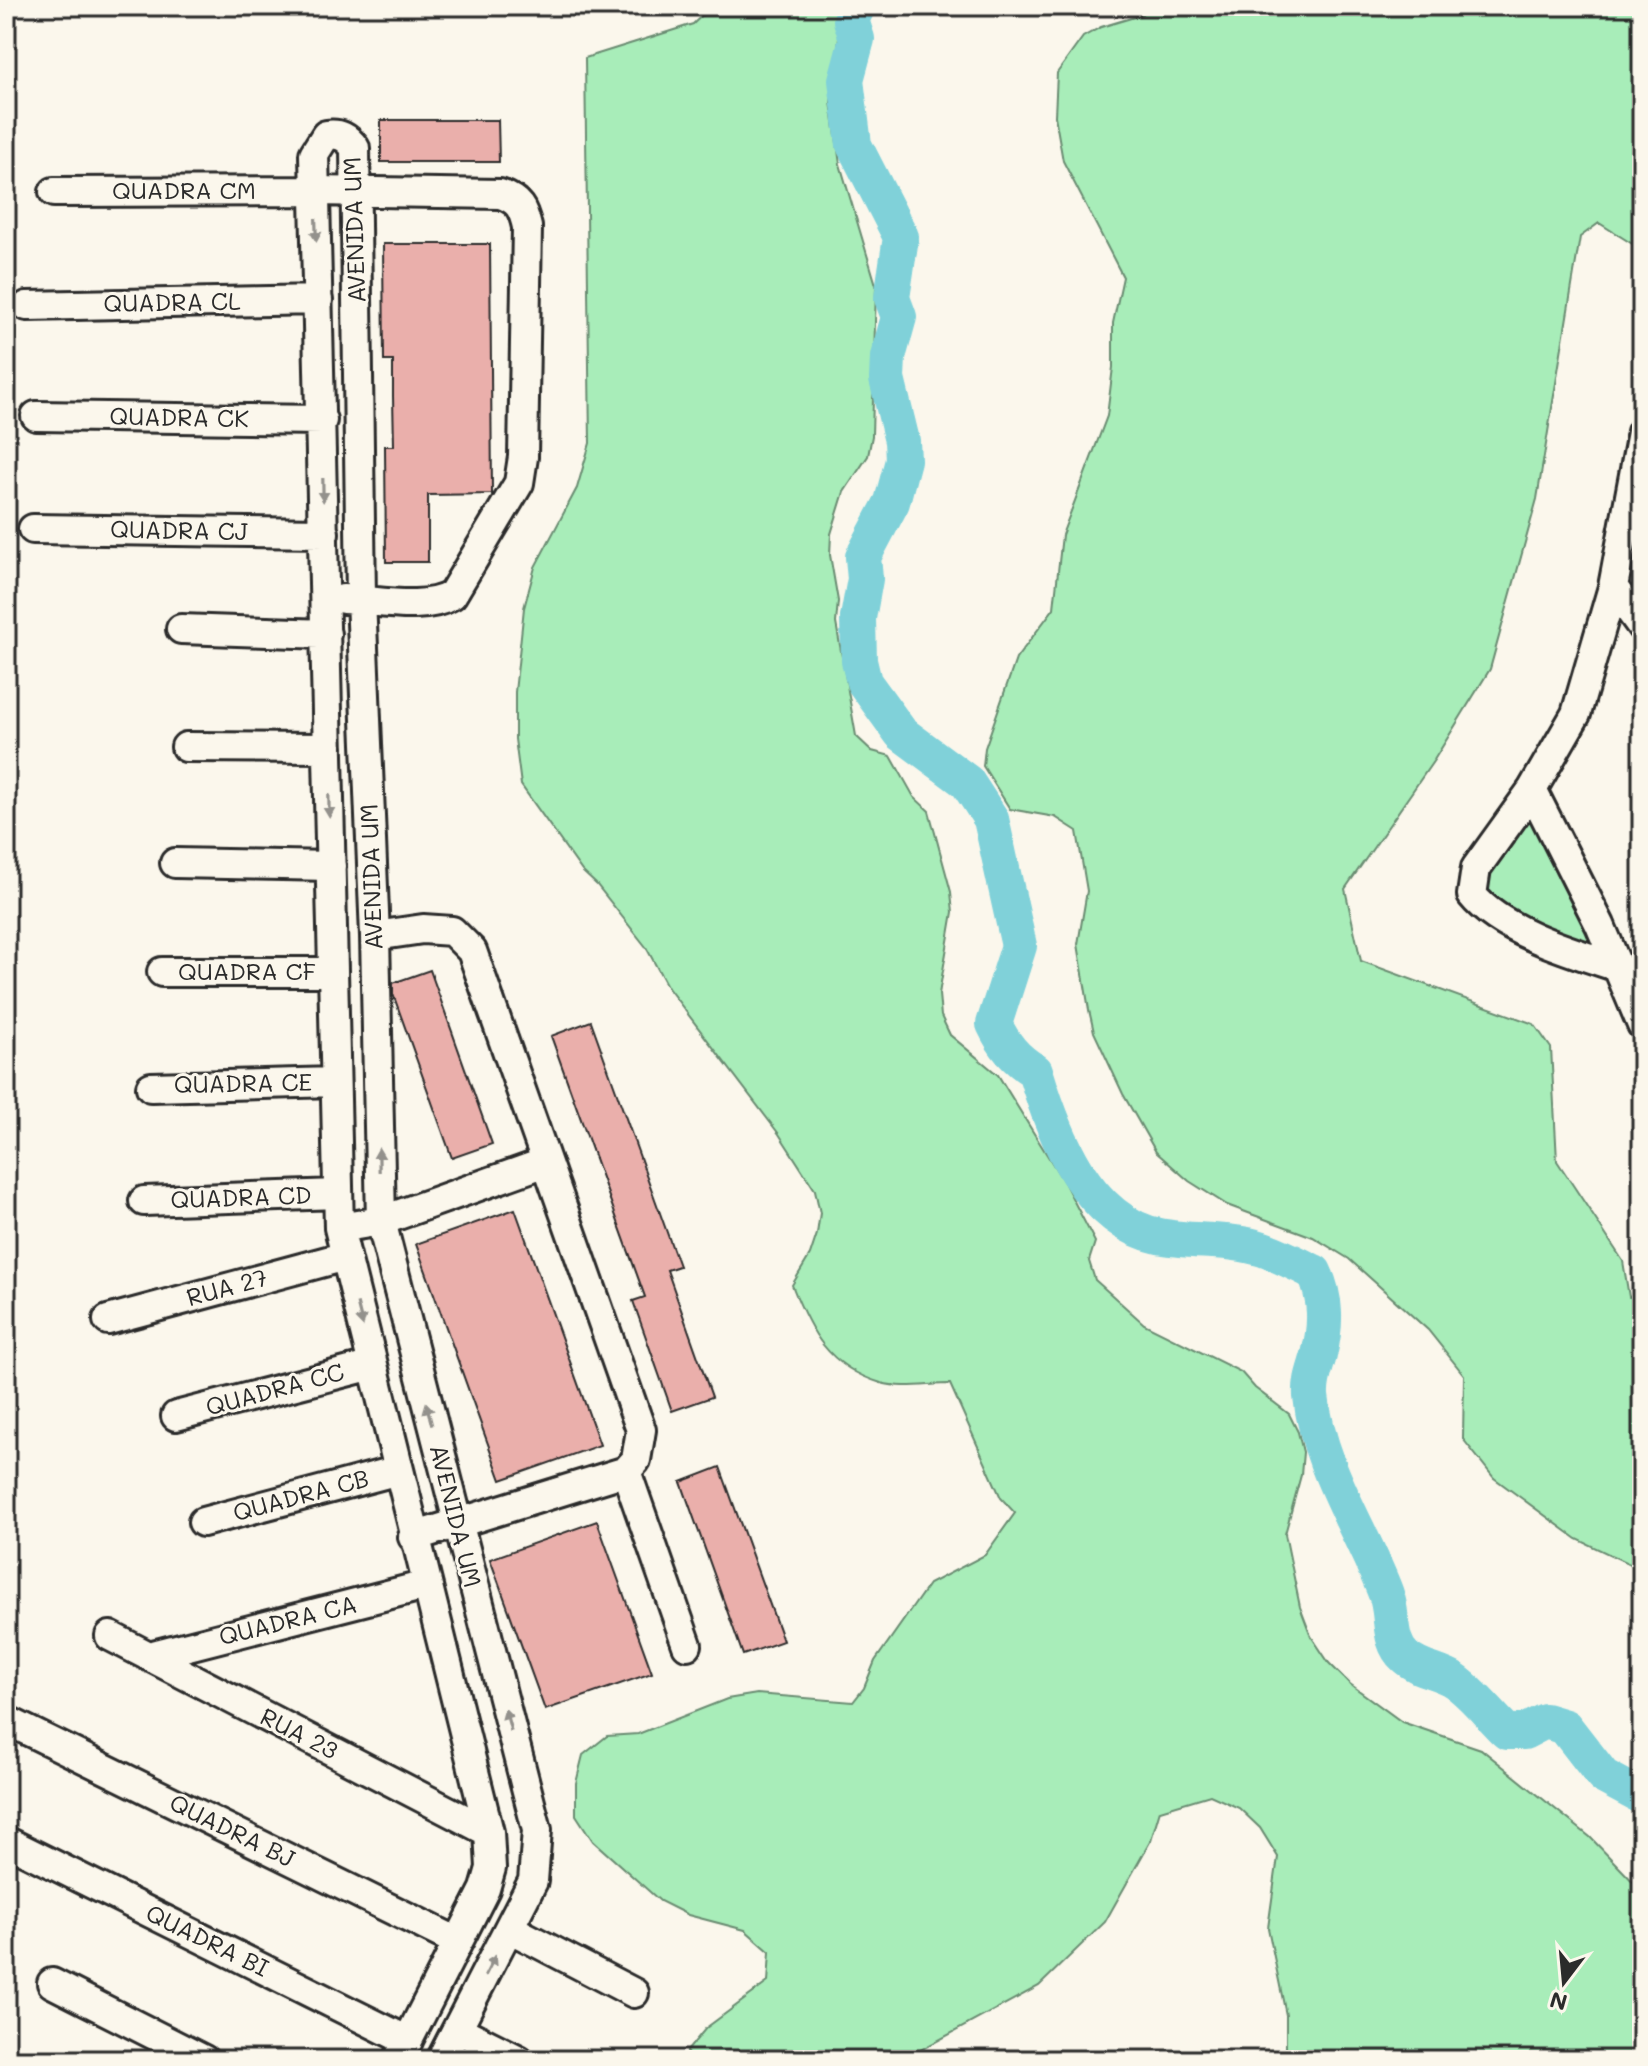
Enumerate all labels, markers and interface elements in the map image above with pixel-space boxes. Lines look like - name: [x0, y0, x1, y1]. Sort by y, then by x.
- street label: AVENIDA UM: [335, 156, 372, 304]
- street label: QUADRA CM: [112, 174, 256, 205]
- one-way arrow: [310, 218, 322, 243]
- street label: QUADRA CL: [103, 285, 241, 318]
- street label: QUADRA CK: [109, 400, 249, 433]
- one-way arrow: [317, 478, 329, 503]
- street label: QUADRA CJ: [110, 513, 248, 546]
- one-way arrow: [323, 794, 336, 819]
- street label: AVENIDA UM: [352, 803, 389, 951]
- street label: QUADRA CF: [178, 955, 316, 986]
- street label: QUADRA CE: [174, 1066, 312, 1099]
- one-way arrow: [373, 1147, 386, 1172]
- street label: QUADRA CD: [170, 1179, 312, 1214]
- street label: RUA 27: [183, 1261, 270, 1312]
- one-way arrow: [355, 1303, 367, 1328]
- street label: QUADRA CC: [202, 1355, 347, 1422]
- one-way arrow: [422, 1402, 435, 1427]
- street label: AVENIDA UM: [424, 1441, 489, 1590]
- street label: QUADRA CB: [229, 1462, 372, 1528]
- street label: QUADRA CA: [215, 1587, 360, 1652]
- street label: RUA 23: [256, 1700, 344, 1765]
- one-way arrow: [502, 1708, 514, 1733]
- street label: QUADRA BJ: [165, 1786, 300, 1873]
- street label: QUADRA BI: [141, 1897, 274, 1983]
- north arrow: [1524, 1942, 1604, 2022]
- one-way arrow: [483, 1954, 496, 1977]
- text: N: [1546, 1985, 1570, 2018]

